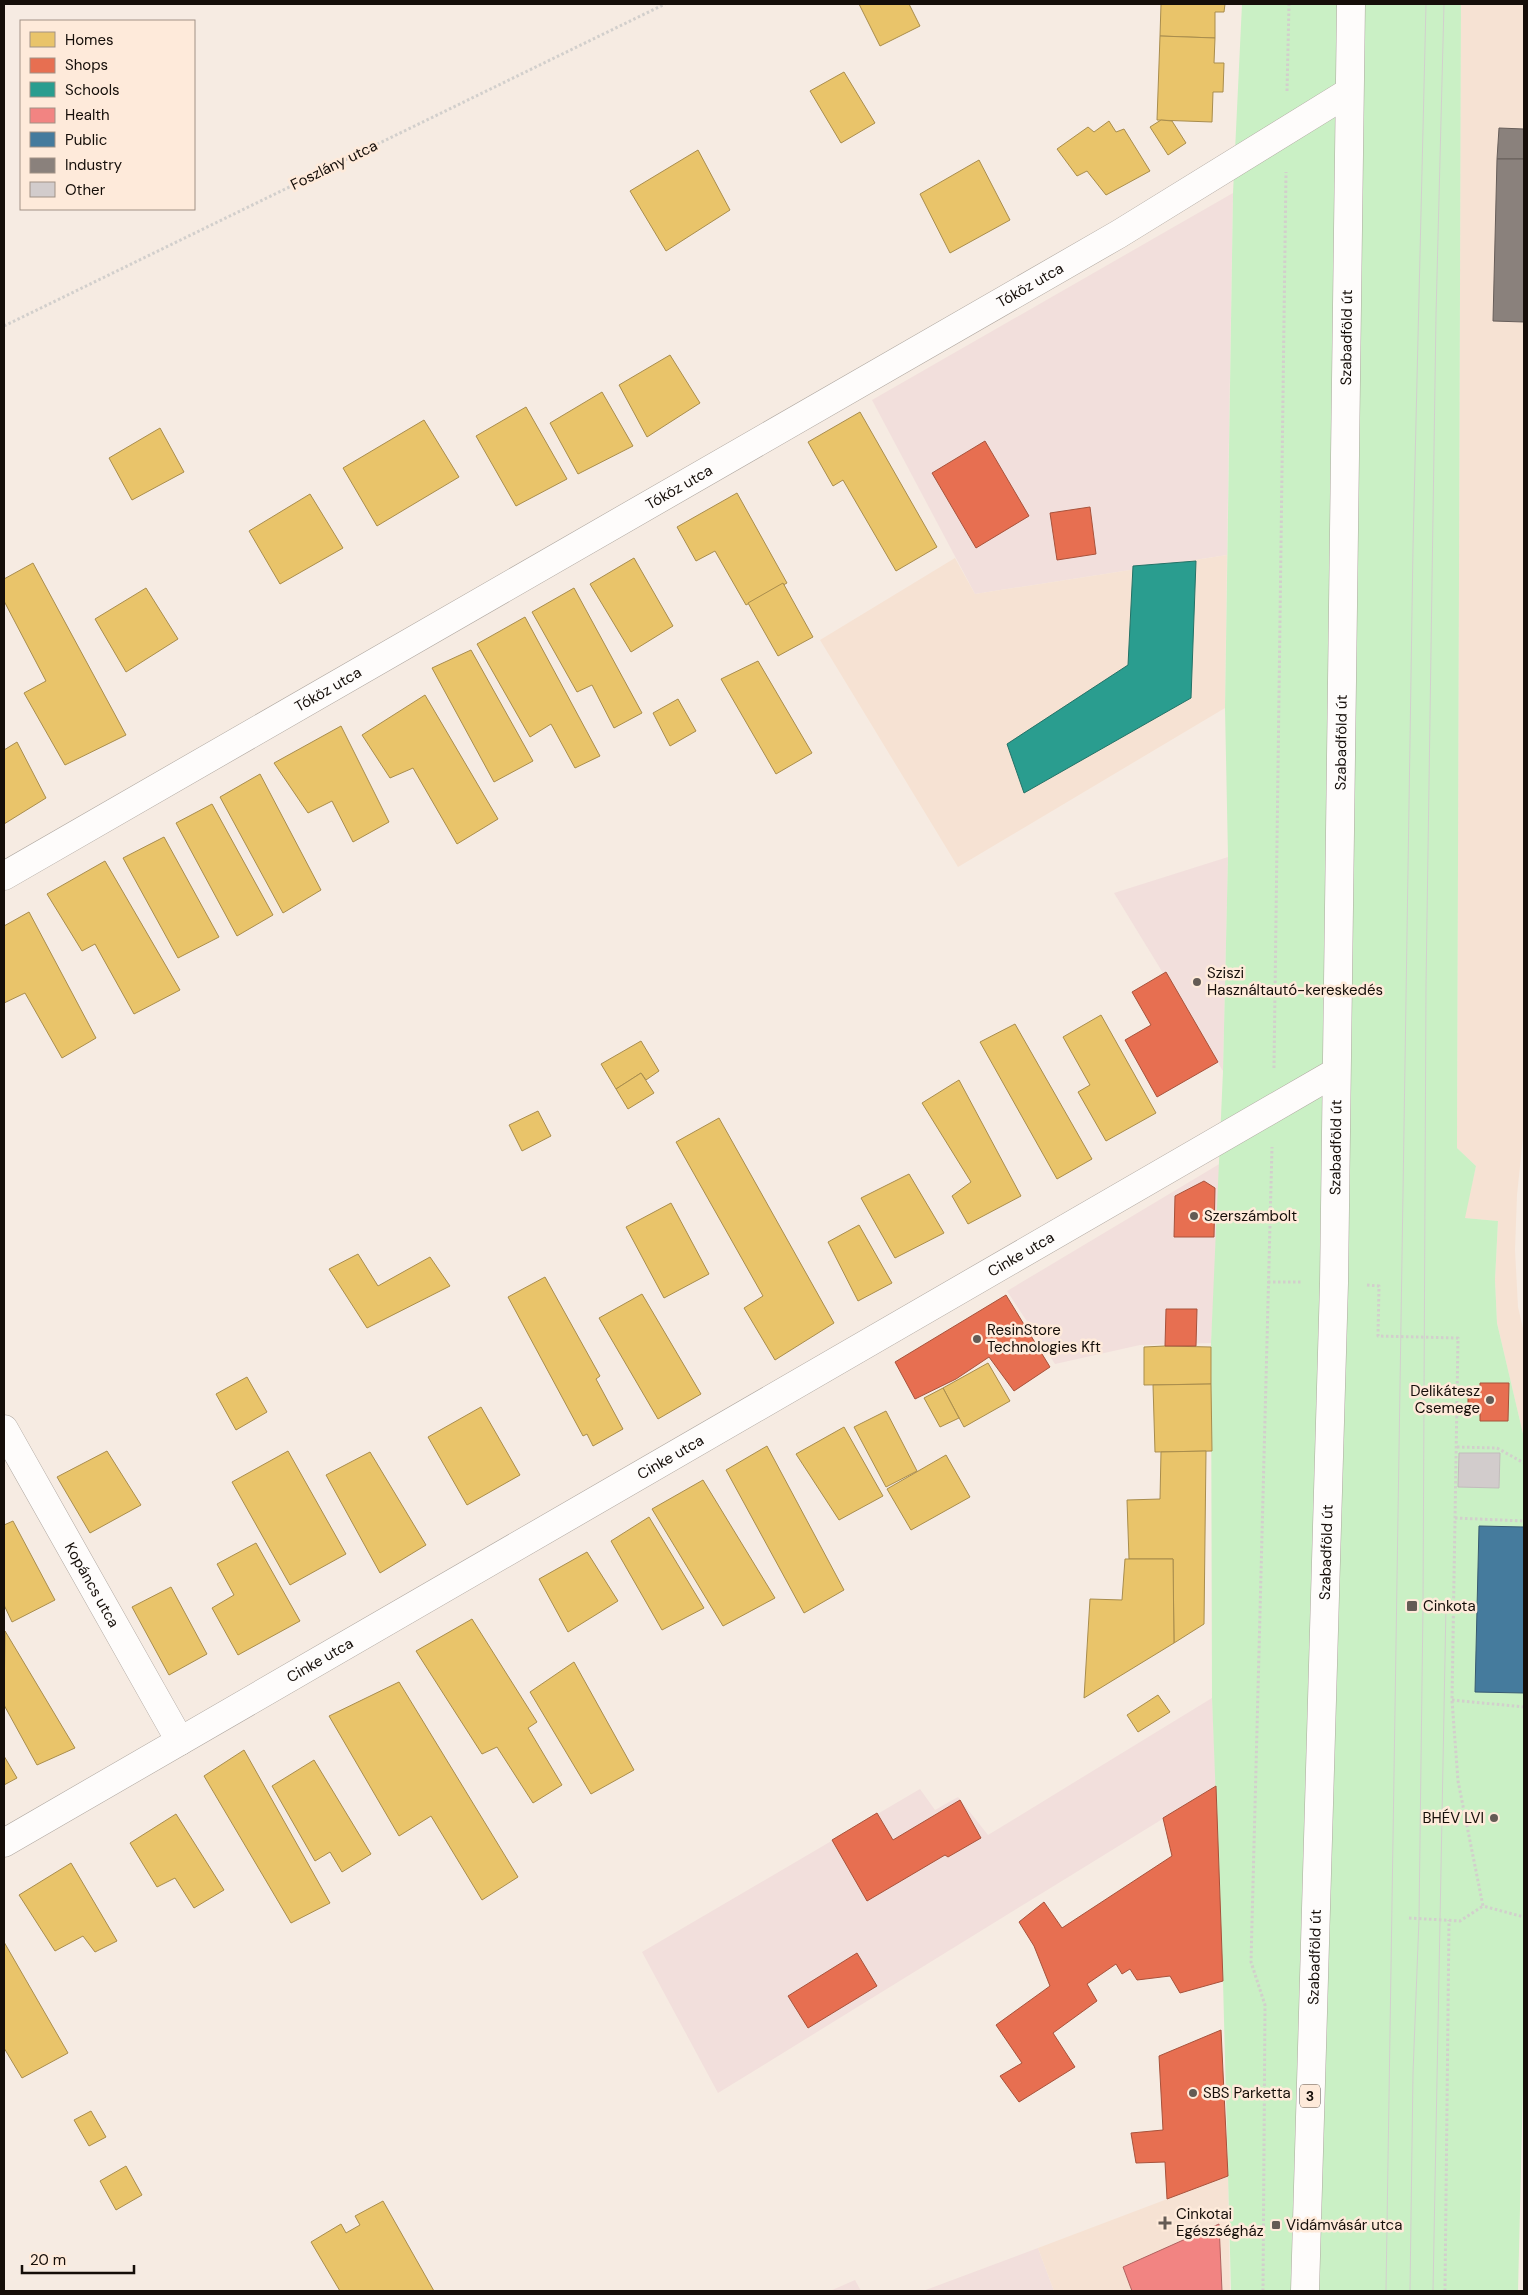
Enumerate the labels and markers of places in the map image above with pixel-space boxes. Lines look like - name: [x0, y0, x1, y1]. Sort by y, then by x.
- place label: Sziszi Használtautó-kereskedés: [1207, 963, 1383, 1000]
- marker: Sziszi Használtautó-kereskedés: [1191, 976, 1203, 988]
- place label: Szerszámbolt: [1204, 1206, 1297, 1226]
- marker: Szerszámbolt: [1188, 1210, 1200, 1222]
- place label: ResinStore Technologies Kft: [987, 1320, 1101, 1357]
- marker: ResinStore Technologies Kft: [971, 1333, 983, 1345]
- place label: Delikátesz Csemege: [1410, 1381, 1480, 1418]
- marker: Delikátesz Csemege: [1484, 1394, 1496, 1406]
- place label: Cinkota: [1423, 1596, 1476, 1616]
- marker: Cinkota: [1405, 1599, 1419, 1613]
- place label: BHÉV LVI: [1423, 1808, 1484, 1828]
- marker: BHÉV LVI: [1488, 1812, 1500, 1824]
- place label: SBS Parketta: [1203, 2083, 1291, 2103]
- marker: SBS Parketta: [1187, 2087, 1199, 2099]
- place label: Cinkotai Egészségház: [1176, 2204, 1264, 2241]
- place label: Vidámvásár utca: [1286, 2215, 1402, 2235]
- marker: Cinkotai Egészségház: [1158, 2216, 1172, 2230]
- marker: Vidámvásár utca: [1270, 2219, 1282, 2231]

